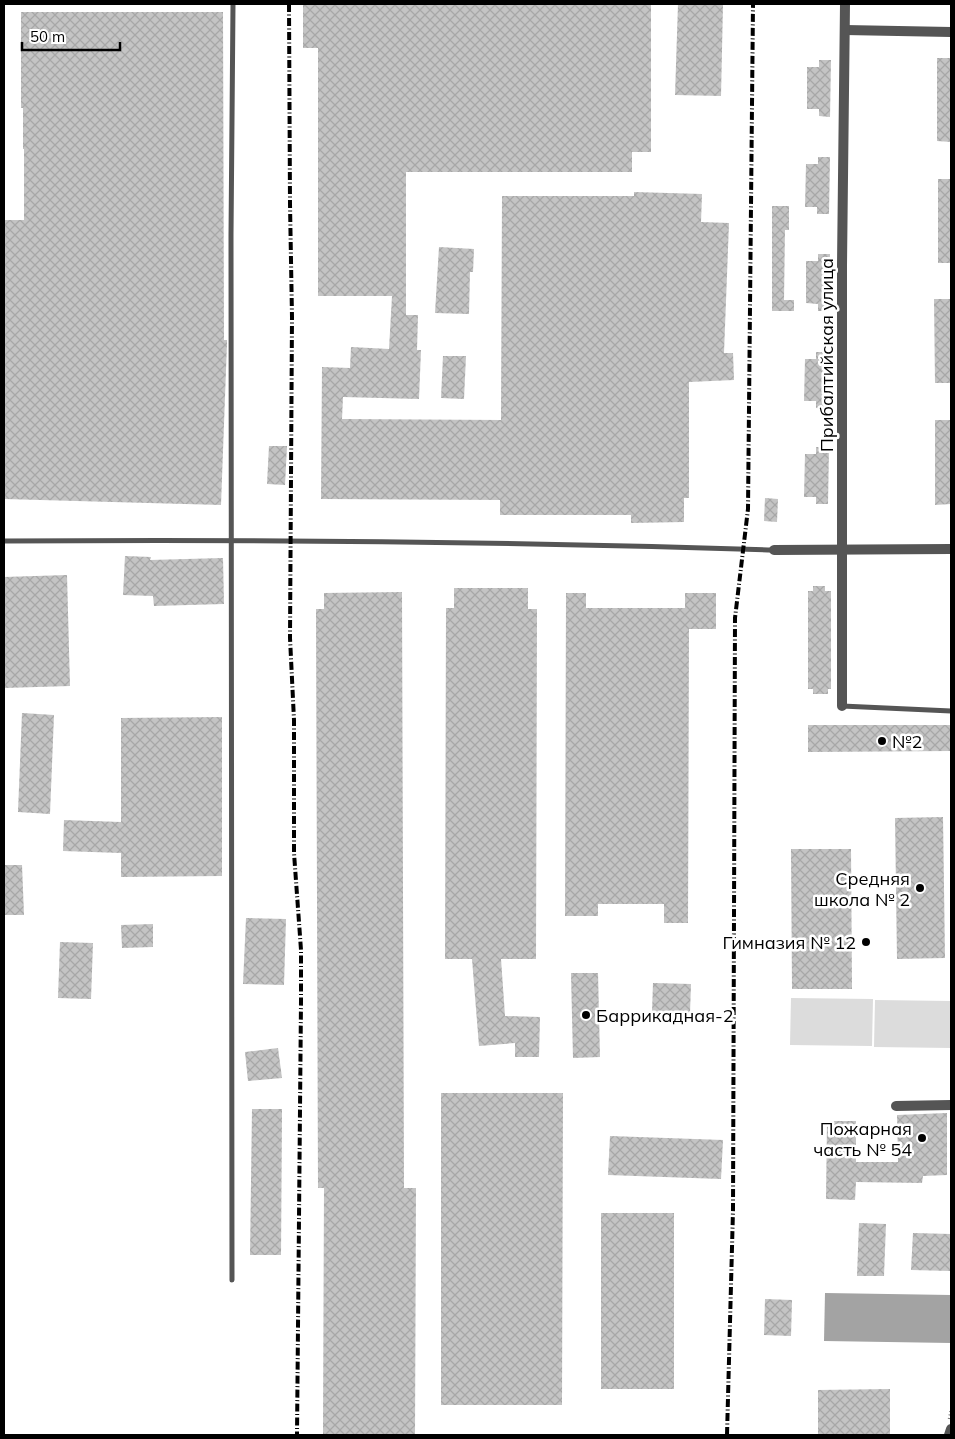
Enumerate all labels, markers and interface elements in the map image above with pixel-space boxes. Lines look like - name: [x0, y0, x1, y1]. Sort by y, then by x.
- scale bar: [22, 20, 120, 52]
- text: 50 m: [30, 27, 65, 46]
- street label: Прибалтийская улица: [815, 258, 838, 452]
- place label: №2: [892, 730, 922, 753]
- marker: №2: [876, 735, 888, 747]
- place label: Средняя школа № 2: [814, 867, 910, 911]
- marker: Средняя школа № 2: [914, 882, 926, 894]
- place label: Гимназия № 12: [723, 931, 856, 954]
- marker: Гимназия № 12: [860, 936, 872, 948]
- place label: Баррикадная-2: [596, 1004, 734, 1027]
- marker: Баррикадная-2: [580, 1009, 592, 1021]
- place label: Пожарная часть № 54: [813, 1117, 912, 1161]
- marker: Пожарная часть № 54: [916, 1132, 928, 1144]

